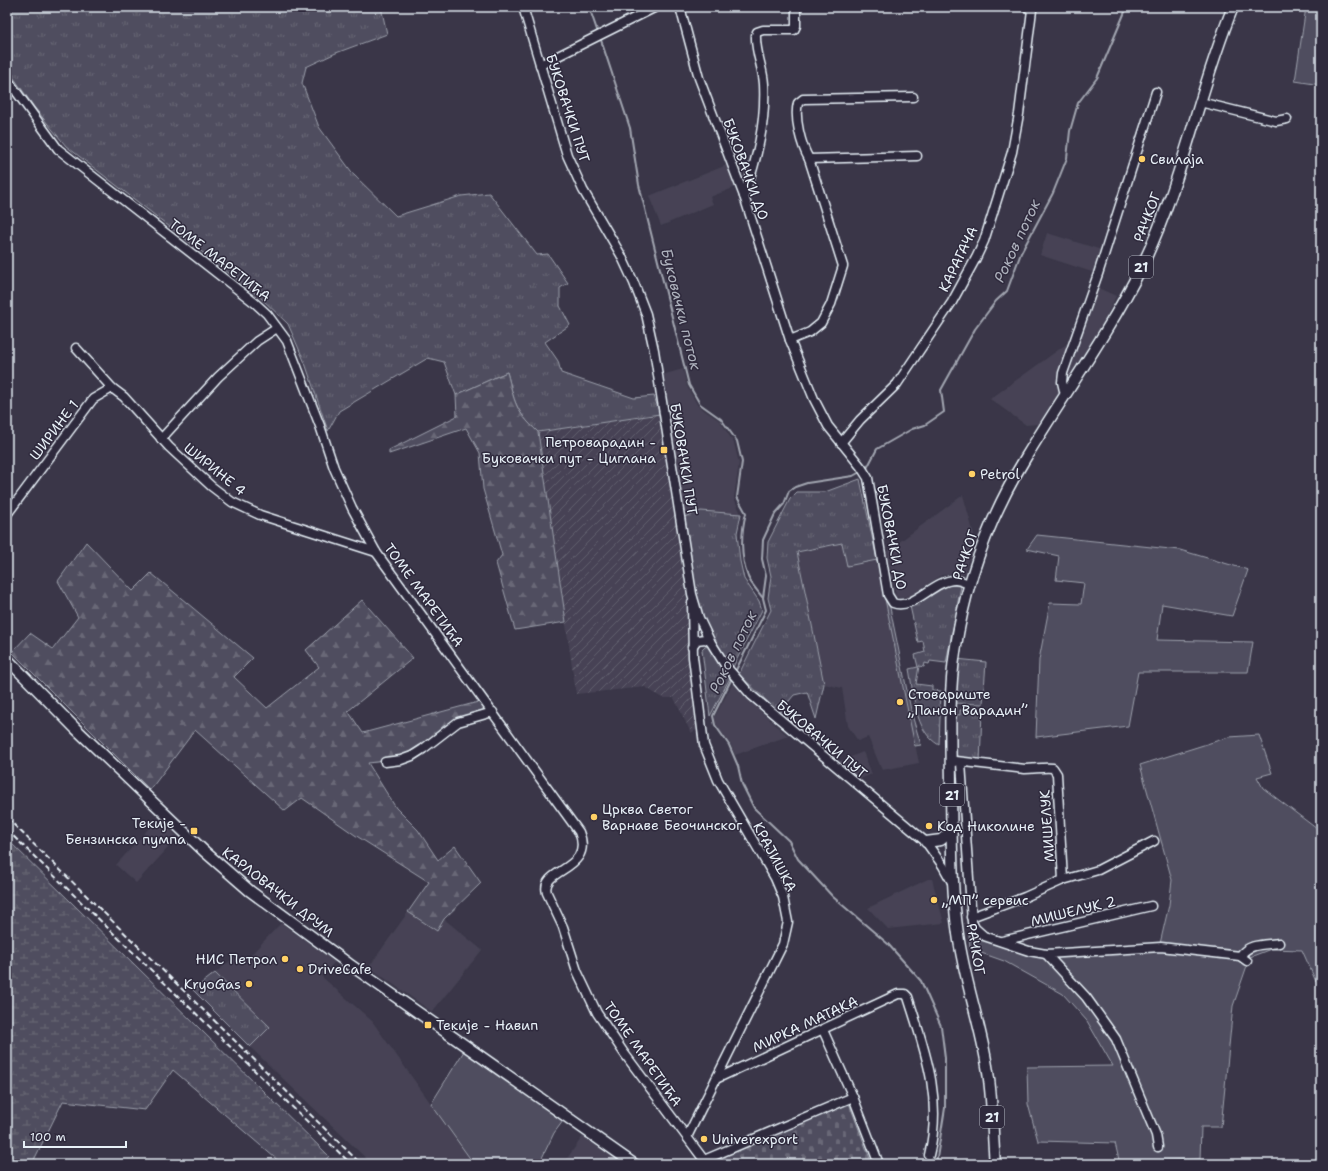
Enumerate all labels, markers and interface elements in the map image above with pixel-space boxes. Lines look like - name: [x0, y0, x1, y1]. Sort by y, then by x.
- street label: БУКОВАЧКИ ПУТ: [542, 51, 594, 165]
- street label: БУКОВАЧКИ ДО: [719, 116, 773, 222]
- place label: Свилаја: [1150, 150, 1204, 168]
- marker: Свилаја: [1137, 154, 1147, 164]
- street label: РАЧКОГ: [1129, 189, 1165, 244]
- water label: Роков поток: [989, 195, 1045, 286]
- street label: ТОМЕ МАРЕТИЋА: [166, 215, 274, 305]
- street label: КАРАГАЧА: [934, 223, 982, 295]
- water label: Буковачки поток: [656, 246, 706, 373]
- road number: 21: [1129, 256, 1153, 278]
- street label: ШИРИНЕ 1: [26, 396, 82, 464]
- street label: БУКОВАЧКИ ПУТ: [666, 402, 702, 517]
- place label: Петроварадин - Буковачки пут - Циглана: [482, 433, 656, 467]
- street label: ШИРИНЕ 4: [180, 439, 250, 500]
- marker: Петроварадин - Буковачки пут - Циглана: [659, 445, 669, 455]
- place label: Petrol: [980, 465, 1021, 483]
- marker: Petrol: [967, 469, 977, 479]
- street label: БУКОВАЧКИ ДО: [873, 483, 911, 591]
- street label: РАЧКОГ: [948, 527, 982, 582]
- street label: ТОМЕ МАРЕТИЋА: [380, 540, 468, 650]
- water label: Роков поток: [704, 607, 762, 697]
- place label: Стовариште „Панон Варадин”: [907, 685, 1028, 719]
- street label: БУКОВАЧКИ ПУТ: [773, 696, 871, 782]
- marker: Стовариште „Панон Варадин”: [895, 697, 905, 707]
- road number: 21: [940, 784, 964, 806]
- street label: МИШЕЛУК: [1035, 789, 1059, 863]
- place label: Црква Светог Варнаве Беочинског: [602, 800, 743, 834]
- marker: Црква Светог Варнаве Беочинског: [589, 812, 599, 822]
- place label: Текије - Бензинска пумпа: [65, 814, 186, 848]
- place label: Код Николине: [937, 817, 1035, 835]
- street label: КРАЈИШКА: [749, 819, 801, 895]
- marker: Код Николине: [924, 821, 934, 831]
- marker: Текије - Бензинска пумпа: [189, 826, 199, 836]
- street label: КАРЛОВАЧКИ ДРУМ: [219, 843, 338, 941]
- place label: „МП” сервис: [941, 891, 1029, 909]
- street label: МИШЕЛУК 2: [1029, 892, 1117, 930]
- marker: „МП” сервис: [929, 895, 939, 905]
- street label: РАЧКОГ: [963, 922, 989, 977]
- place label: НИС Петрол: [196, 950, 277, 968]
- marker: НИС Петрол: [280, 954, 290, 964]
- place label: DriveCafe: [308, 960, 372, 978]
- marker: DriveCafe: [295, 964, 305, 974]
- place label: KryoGas: [184, 975, 241, 993]
- marker: KryoGas: [244, 979, 254, 989]
- street label: МИРКА МАТАКА: [749, 992, 861, 1056]
- street label: ТОМЕ МАРЕТИЋА: [600, 998, 686, 1110]
- place label: Текије - Навип: [436, 1016, 538, 1034]
- marker: Текије - Навип: [423, 1020, 433, 1030]
- road number: 21: [980, 1106, 1004, 1128]
- scale bar: [24, 1123, 126, 1149]
- text: 100 m: [30, 1129, 66, 1145]
- place label: Univerexport: [712, 1130, 798, 1148]
- marker: Univerexport: [699, 1134, 709, 1144]

